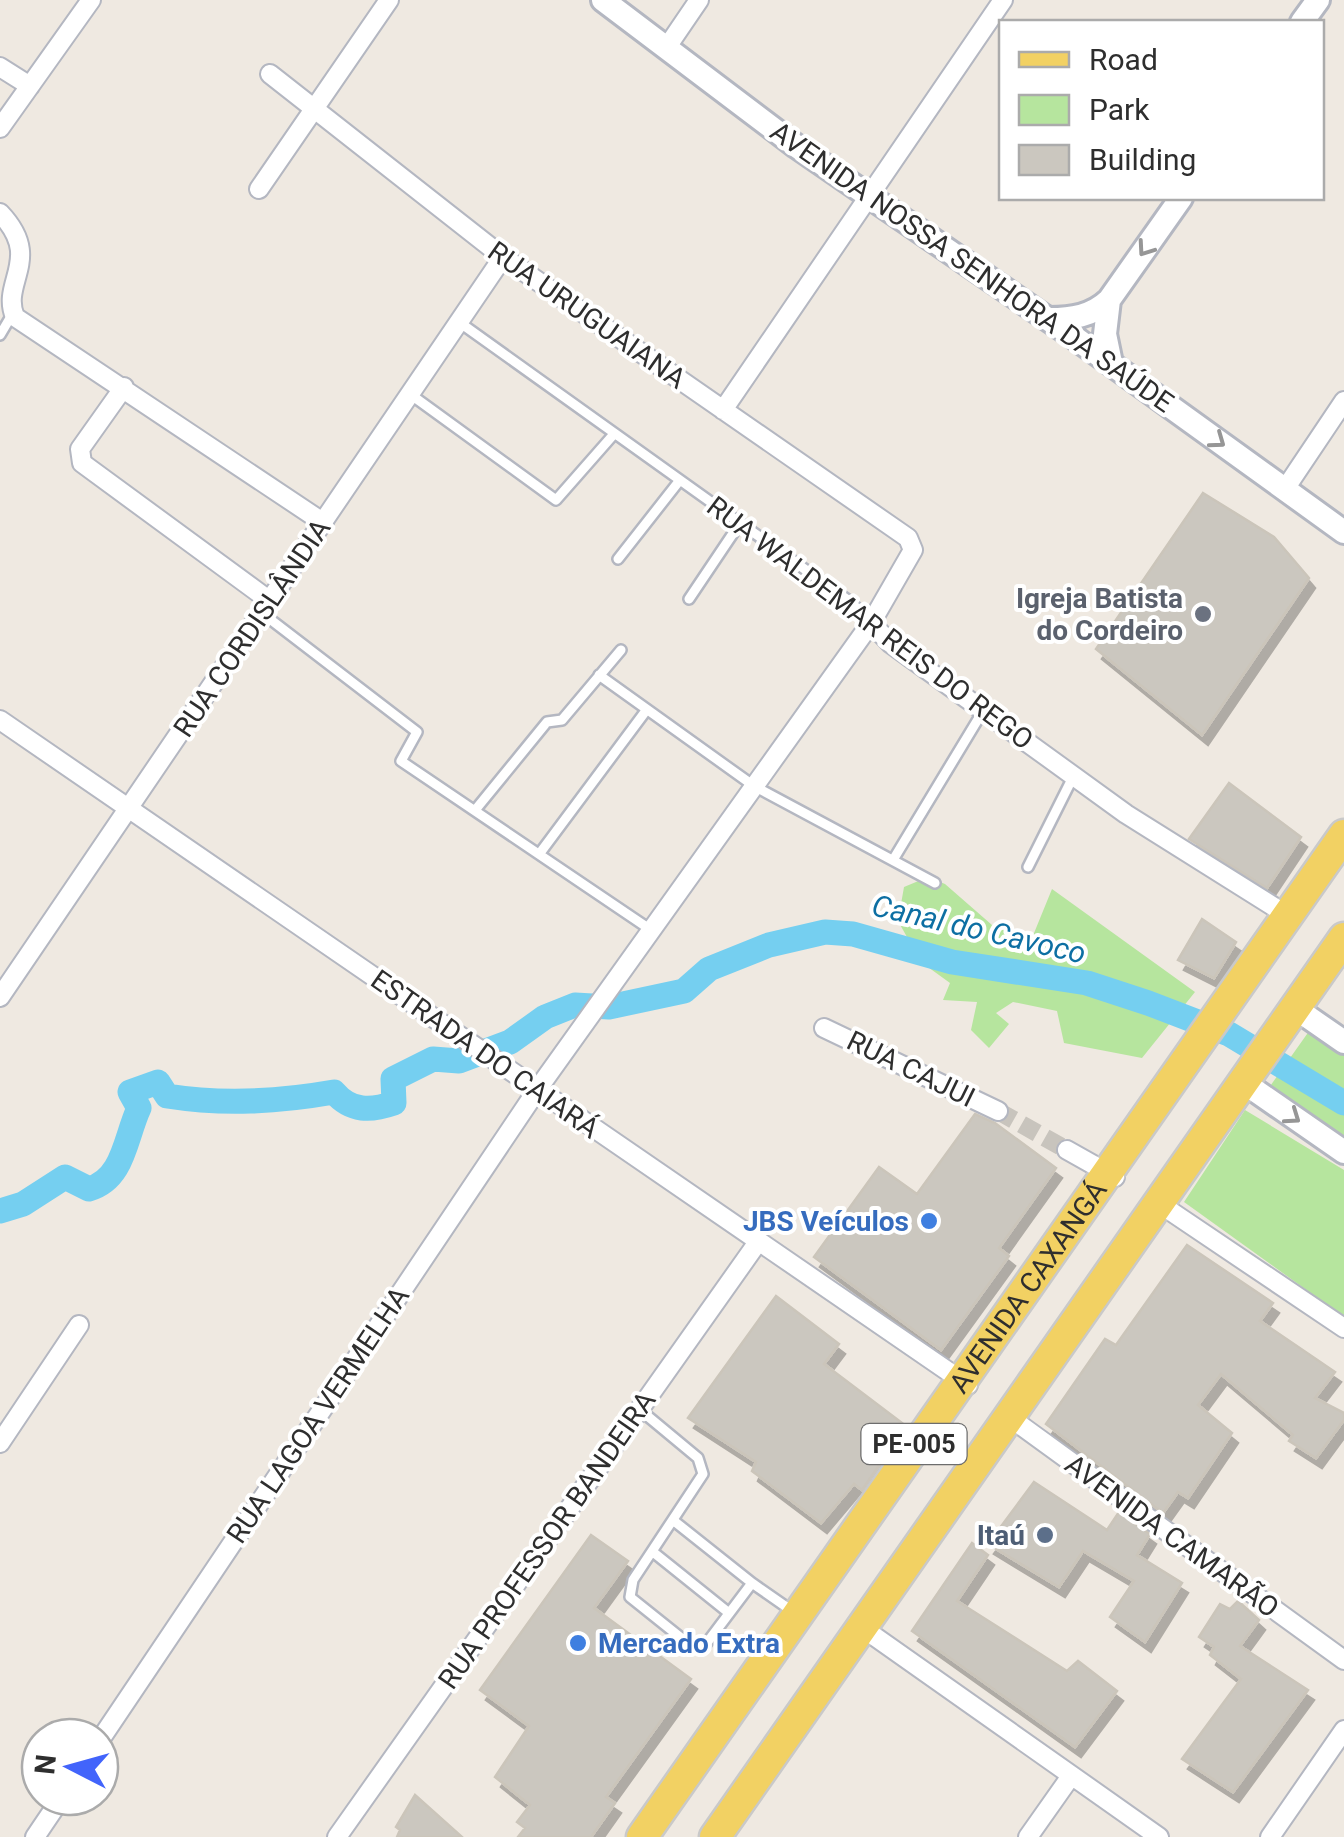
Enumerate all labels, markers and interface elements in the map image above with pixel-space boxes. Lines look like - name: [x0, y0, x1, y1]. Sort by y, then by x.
- legend: [999, 20, 1324, 200]
- text: Road: [1089, 42, 1158, 77]
- text: Park: [1089, 92, 1150, 127]
- street label: AVENIDA NOSSA SENHORA DA SAÚDE: [764, 115, 1180, 419]
- text: Building: [1089, 142, 1196, 177]
- street label: RUA URUGUAIANA: [482, 234, 692, 396]
- one-way arrow: [1139, 238, 1157, 256]
- one-way arrow: [1207, 429, 1225, 446]
- street label: RUA WALDEMAR REIS DO REGO: [700, 490, 1040, 756]
- street label: RUA CORDISLÂNDIA: [167, 513, 337, 743]
- place label: Igreja Batista do Cordeiro: [1016, 582, 1183, 647]
- marker: Igreja Batista do Cordeiro: [1192, 603, 1214, 625]
- water label: Canal do Cavoco: [869, 887, 1089, 971]
- street label: ESTRADA DO CAIARÁ: [365, 963, 605, 1145]
- street label: RUA CAJUI: [842, 1024, 980, 1114]
- one-way arrow: [1282, 1105, 1301, 1123]
- street label: AVENIDA CAXANGÁ: [942, 1174, 1113, 1399]
- place label: JBS Veículos: [743, 1205, 909, 1238]
- marker: JBS Veículos: [918, 1210, 940, 1232]
- street label: RUA LAGOA VERMELHA: [220, 1281, 416, 1549]
- street label: RUA PROFESSOR BANDEIRA: [431, 1385, 663, 1695]
- road number: PE-005: [862, 1424, 966, 1464]
- street label: AVENIDA CAMARÃO: [1059, 1447, 1285, 1625]
- place label: Itaú: [977, 1519, 1025, 1552]
- marker: Itaú: [1034, 1524, 1056, 1546]
- place label: Mercado Extra: [598, 1627, 780, 1660]
- marker: Mercado Extra: [567, 1632, 589, 1654]
- north arrow: [20, 1717, 120, 1817]
- text: N: [28, 1753, 63, 1776]

